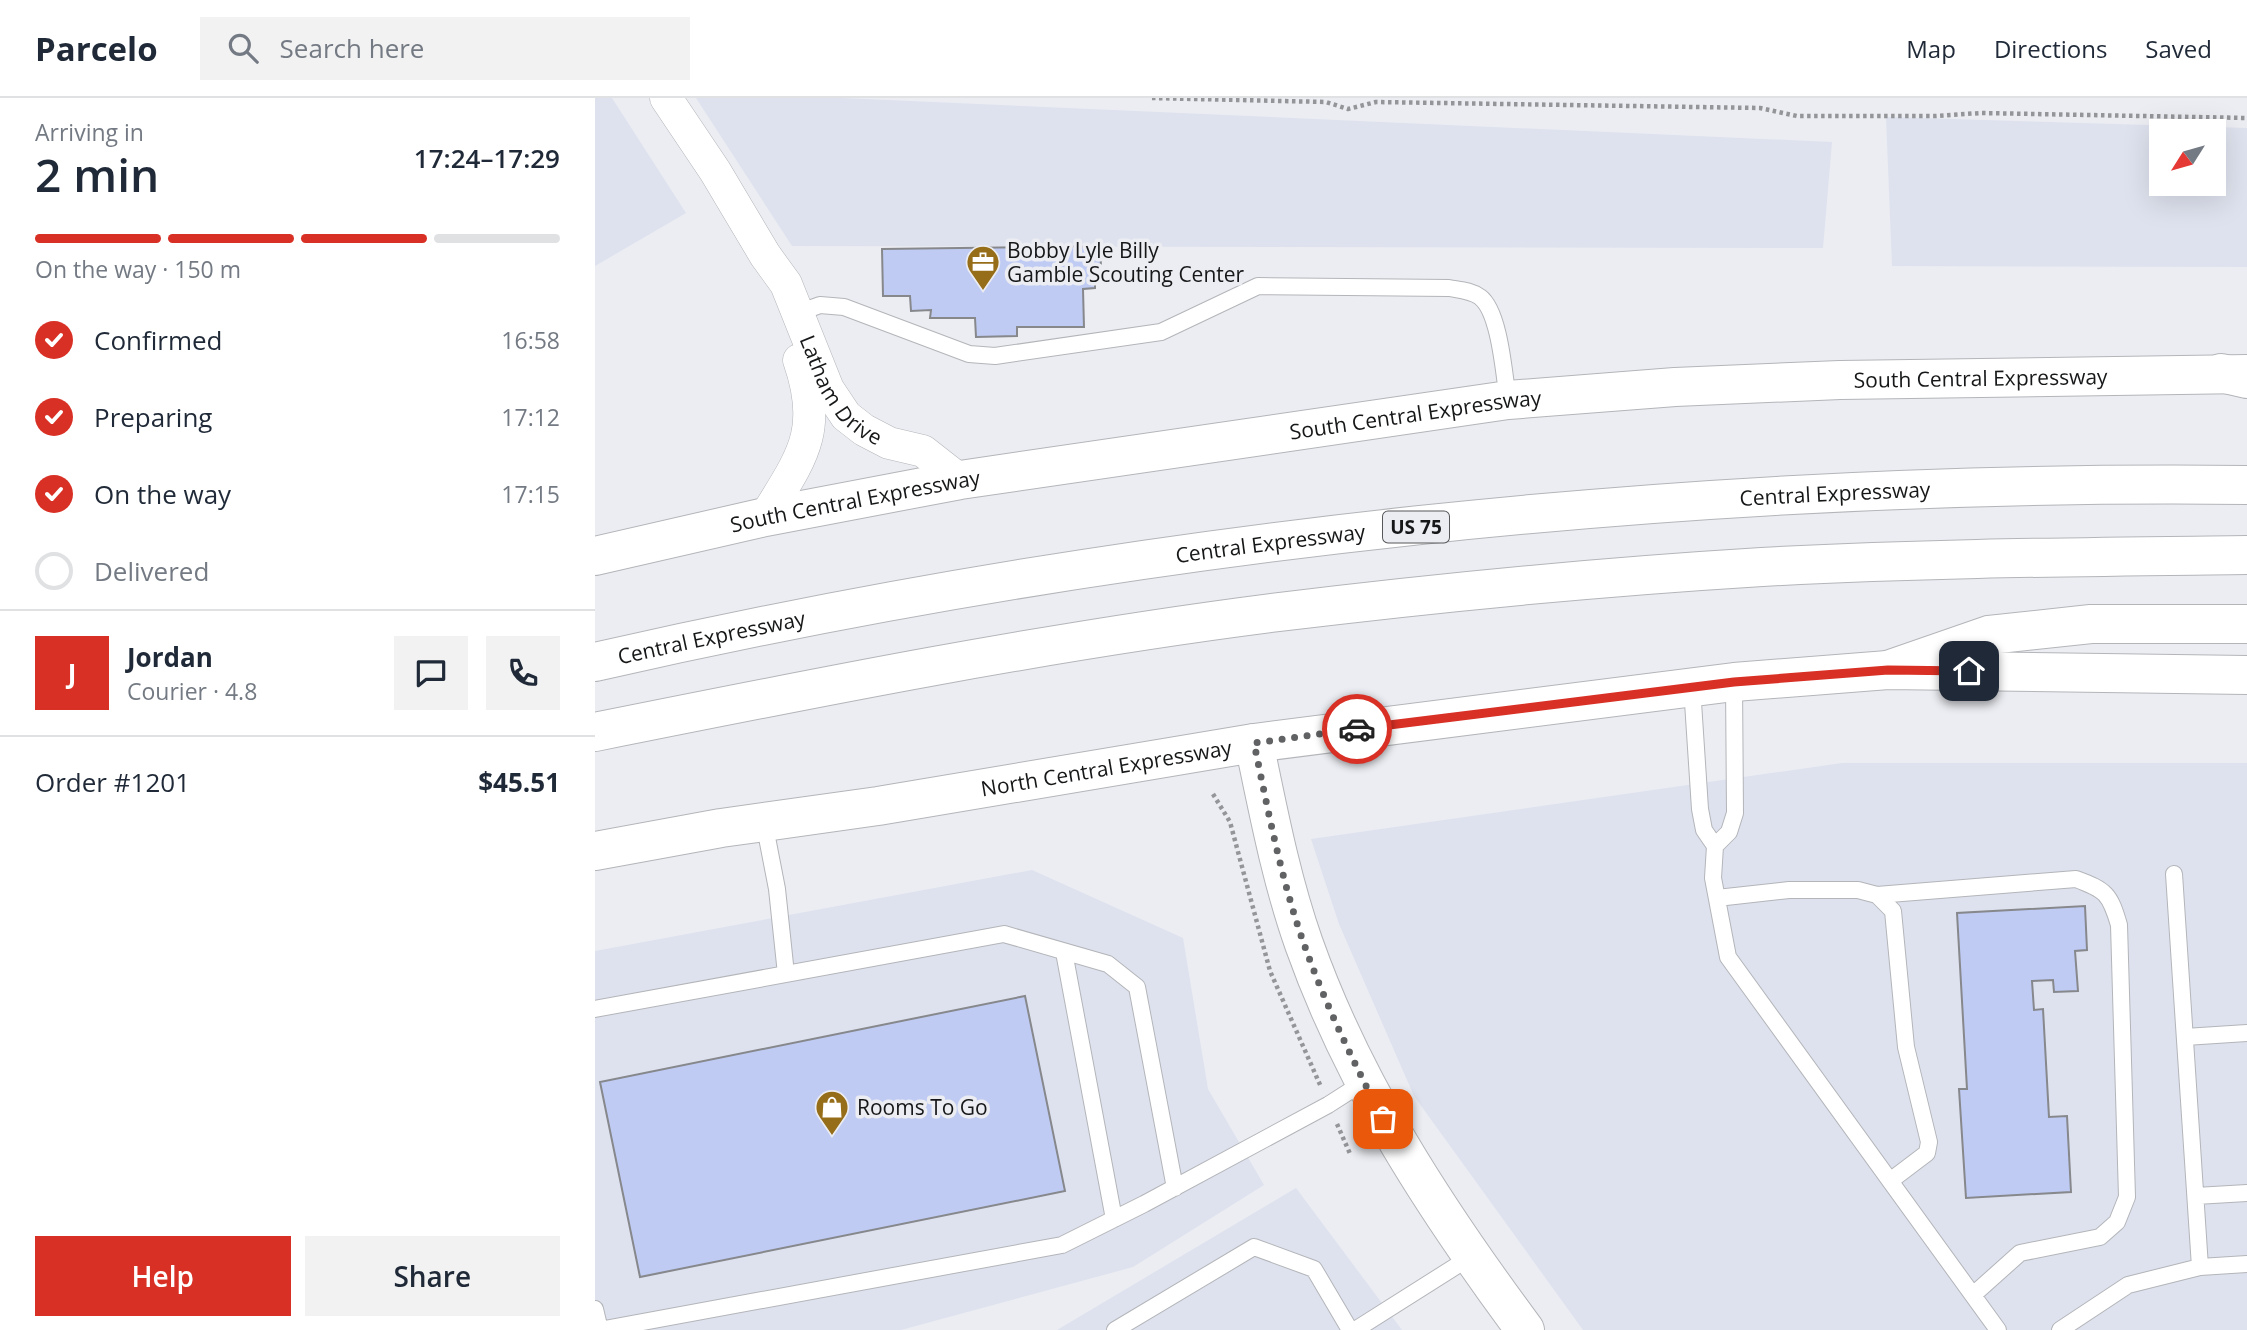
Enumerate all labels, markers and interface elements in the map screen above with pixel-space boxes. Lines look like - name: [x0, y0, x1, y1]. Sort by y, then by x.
- search box: [200, 17, 690, 80]
- text: Parcelo: [35, 26, 158, 71]
- icon: search: [224, 29, 262, 67]
- text: Search here: [280, 30, 424, 66]
- text: Map: [1906, 32, 1956, 65]
- text: Directions: [1994, 32, 2107, 65]
- text: Saved: [2145, 32, 2212, 65]
- text: Arriving in: [35, 116, 144, 148]
- north arrow: [2149, 119, 2226, 196]
- map controls: [2149, 119, 2226, 196]
- text: 17:24–17:29: [414, 140, 560, 176]
- text: 2 min: [35, 143, 159, 205]
- place label: Bobby Lyle Billy Gamble Scouting Center: [1007, 236, 1245, 288]
- office icon: Bobby Lyle Billy Gamble Scouting Center: [964, 243, 1002, 292]
- text: On the way · 150 m: [35, 253, 241, 285]
- icon: check: [35, 321, 73, 359]
- text: Confirmed: [94, 322, 222, 358]
- text: 16:58: [501, 324, 560, 356]
- street label: Latham Drive: [794, 331, 887, 451]
- street label: South Central Expressway: [1854, 362, 2108, 394]
- street label: South Central Expressway: [1288, 383, 1543, 446]
- icon: check: [35, 398, 73, 436]
- text: Preparing: [94, 399, 212, 435]
- text: 17:12: [501, 401, 560, 433]
- street label: South Central Expressway: [727, 463, 982, 539]
- icon: check: [35, 475, 73, 513]
- street label: Central Expressway: [1739, 475, 1931, 512]
- text: On the way: [94, 476, 231, 512]
- text: 17:15: [501, 478, 560, 510]
- road number: US 75: [1383, 512, 1449, 542]
- street label: Central Expressway: [1174, 517, 1367, 569]
- text: Delivered: [94, 553, 209, 589]
- street label: Central Expressway: [615, 604, 808, 670]
- button: chat: [394, 636, 468, 710]
- button: phone: [486, 636, 560, 710]
- text: Jordan: [127, 639, 213, 675]
- pin: [1939, 641, 1999, 701]
- icon: home: [1950, 652, 1988, 690]
- text: J: [68, 655, 76, 691]
- text: Courier · 4.8: [127, 675, 257, 707]
- courier: [1322, 694, 1392, 764]
- icon: car: [1338, 710, 1376, 748]
- street label: North Central Expressway: [979, 733, 1234, 803]
- text: Order #1201: [35, 764, 190, 800]
- text: $45.51: [478, 764, 560, 800]
- shop icon: Rooms To Go: [813, 1088, 851, 1137]
- pin: [1353, 1089, 1413, 1149]
- place label: Rooms To Go: [857, 1093, 988, 1121]
- icon: bag: [1364, 1100, 1402, 1138]
- button: Help: [35, 1236, 291, 1316]
- button: Share: [305, 1236, 560, 1316]

